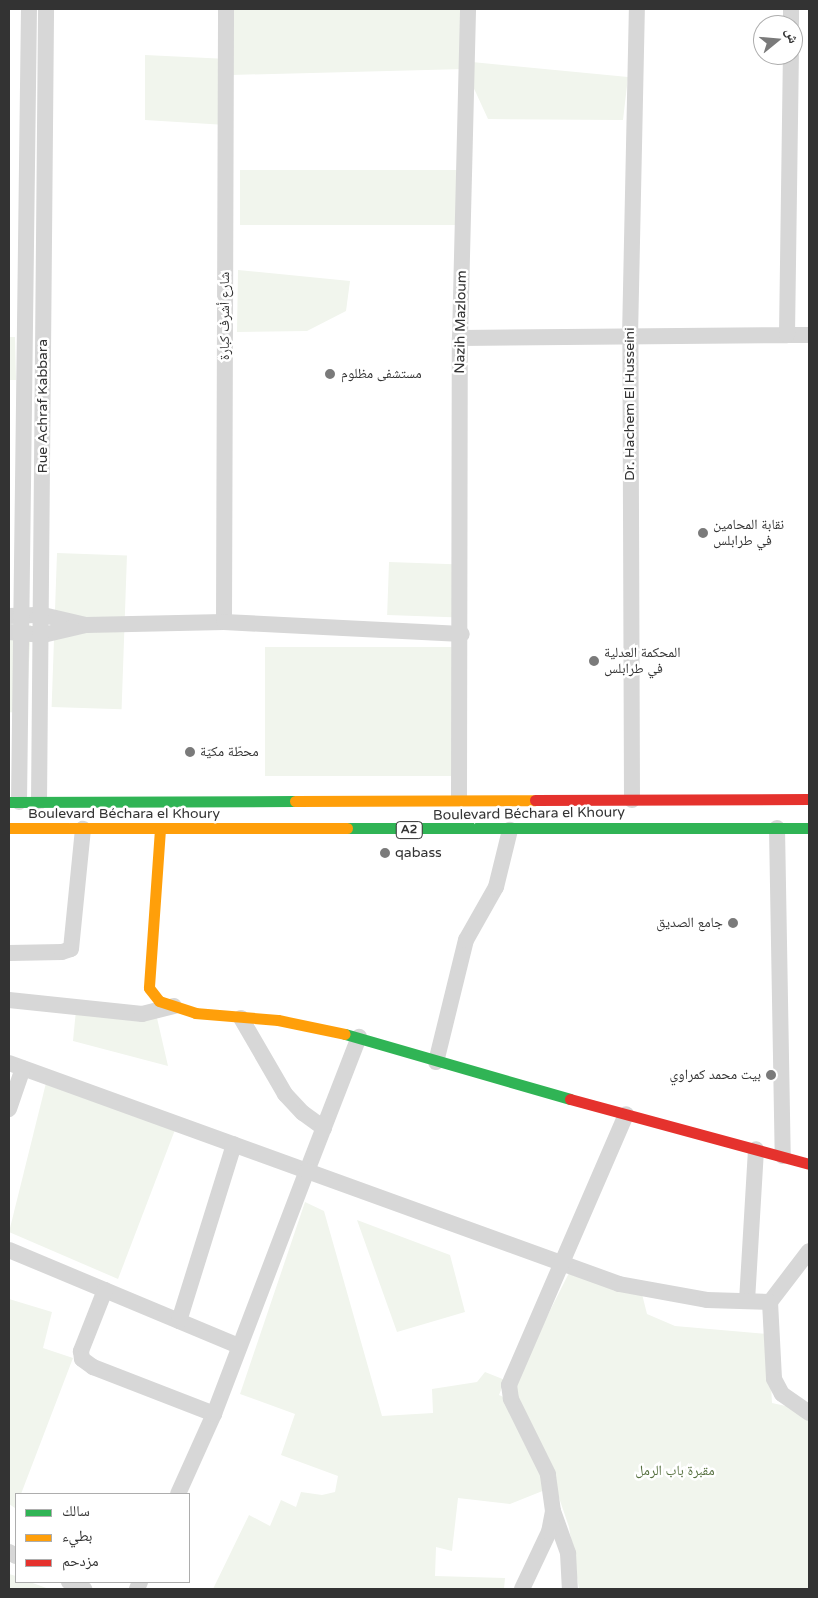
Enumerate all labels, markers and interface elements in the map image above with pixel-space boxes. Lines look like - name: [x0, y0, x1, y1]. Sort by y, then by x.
- north arrow: [753, 15, 803, 65]
- text: ش: [782, 26, 802, 45]
- street label: Nazih Mazloum: [452, 270, 470, 374]
- street label: شارع أشرف كبارة: [217, 272, 233, 360]
- street label: Dr. Hachem El Husseini: [622, 327, 638, 481]
- street label: Rue Achraf Kabbara: [35, 339, 51, 473]
- place label: مستشفى مظلوم: [341, 366, 422, 382]
- marker: مستشفى مظلوم: [323, 367, 337, 381]
- place label: نقابة المحامين في طرابلس: [713, 517, 784, 550]
- marker: نقابة المحامين في طرابلس: [697, 527, 709, 539]
- place label: المحكمة العدلية في طرابلس: [604, 645, 681, 678]
- marker: المحكمة العدلية في طرابلس: [588, 655, 600, 667]
- place label: محطّة مكيّة: [200, 744, 259, 760]
- marker: محطّة مكيّة: [184, 746, 196, 758]
- street label: Boulevard Béchara el Khoury: [433, 804, 625, 824]
- street label: Boulevard Béchara el Khoury: [28, 806, 220, 822]
- road number: A2: [395, 820, 423, 840]
- place label: qabass: [395, 845, 442, 861]
- marker: qabass: [379, 847, 391, 859]
- place label: جامع الصديق: [656, 915, 723, 931]
- marker: جامع الصديق: [727, 917, 739, 929]
- place label: بيت محمد كمراوي: [669, 1067, 761, 1083]
- marker: بيت محمد كمراوي: [765, 1069, 777, 1081]
- park label: مقبرة باب الرمل: [635, 1463, 715, 1479]
- legend: [15, 1493, 190, 1583]
- text: سالك: [62, 1502, 90, 1520]
- text: بطيء: [62, 1527, 92, 1545]
- text: مزدحم: [62, 1552, 99, 1570]

